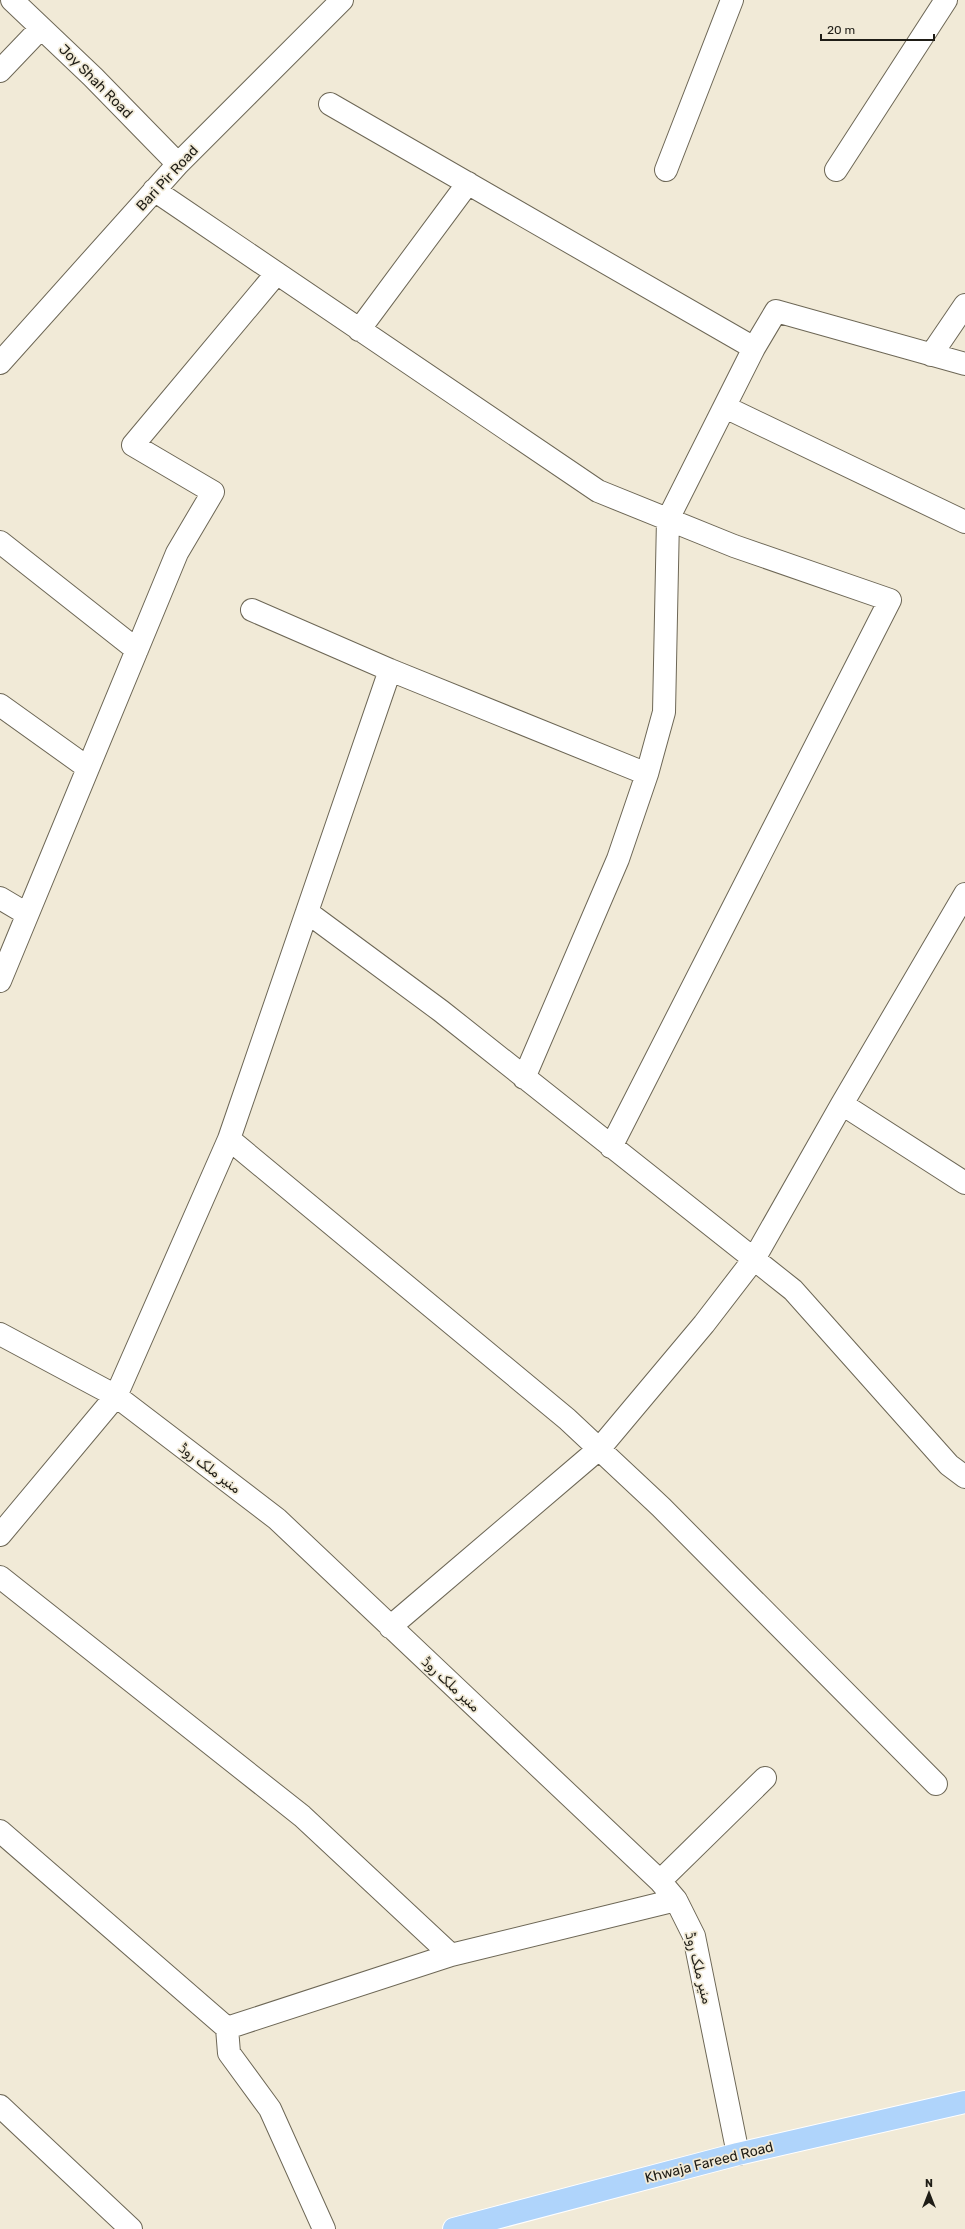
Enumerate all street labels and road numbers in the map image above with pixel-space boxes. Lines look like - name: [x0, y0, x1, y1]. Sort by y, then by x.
- street label: Joy Shah Road: [55, 41, 136, 122]
- street label: Bari Pir Road: [133, 142, 202, 215]
- street label: منیر ملک روڈ: [175, 1440, 244, 1497]
- street label: منیر ملک روڈ: [418, 1653, 483, 1716]
- street label: منیر ملک روڈ: [681, 1930, 716, 2006]
- street label: Khwaja Fareed Road: [643, 2138, 775, 2187]

